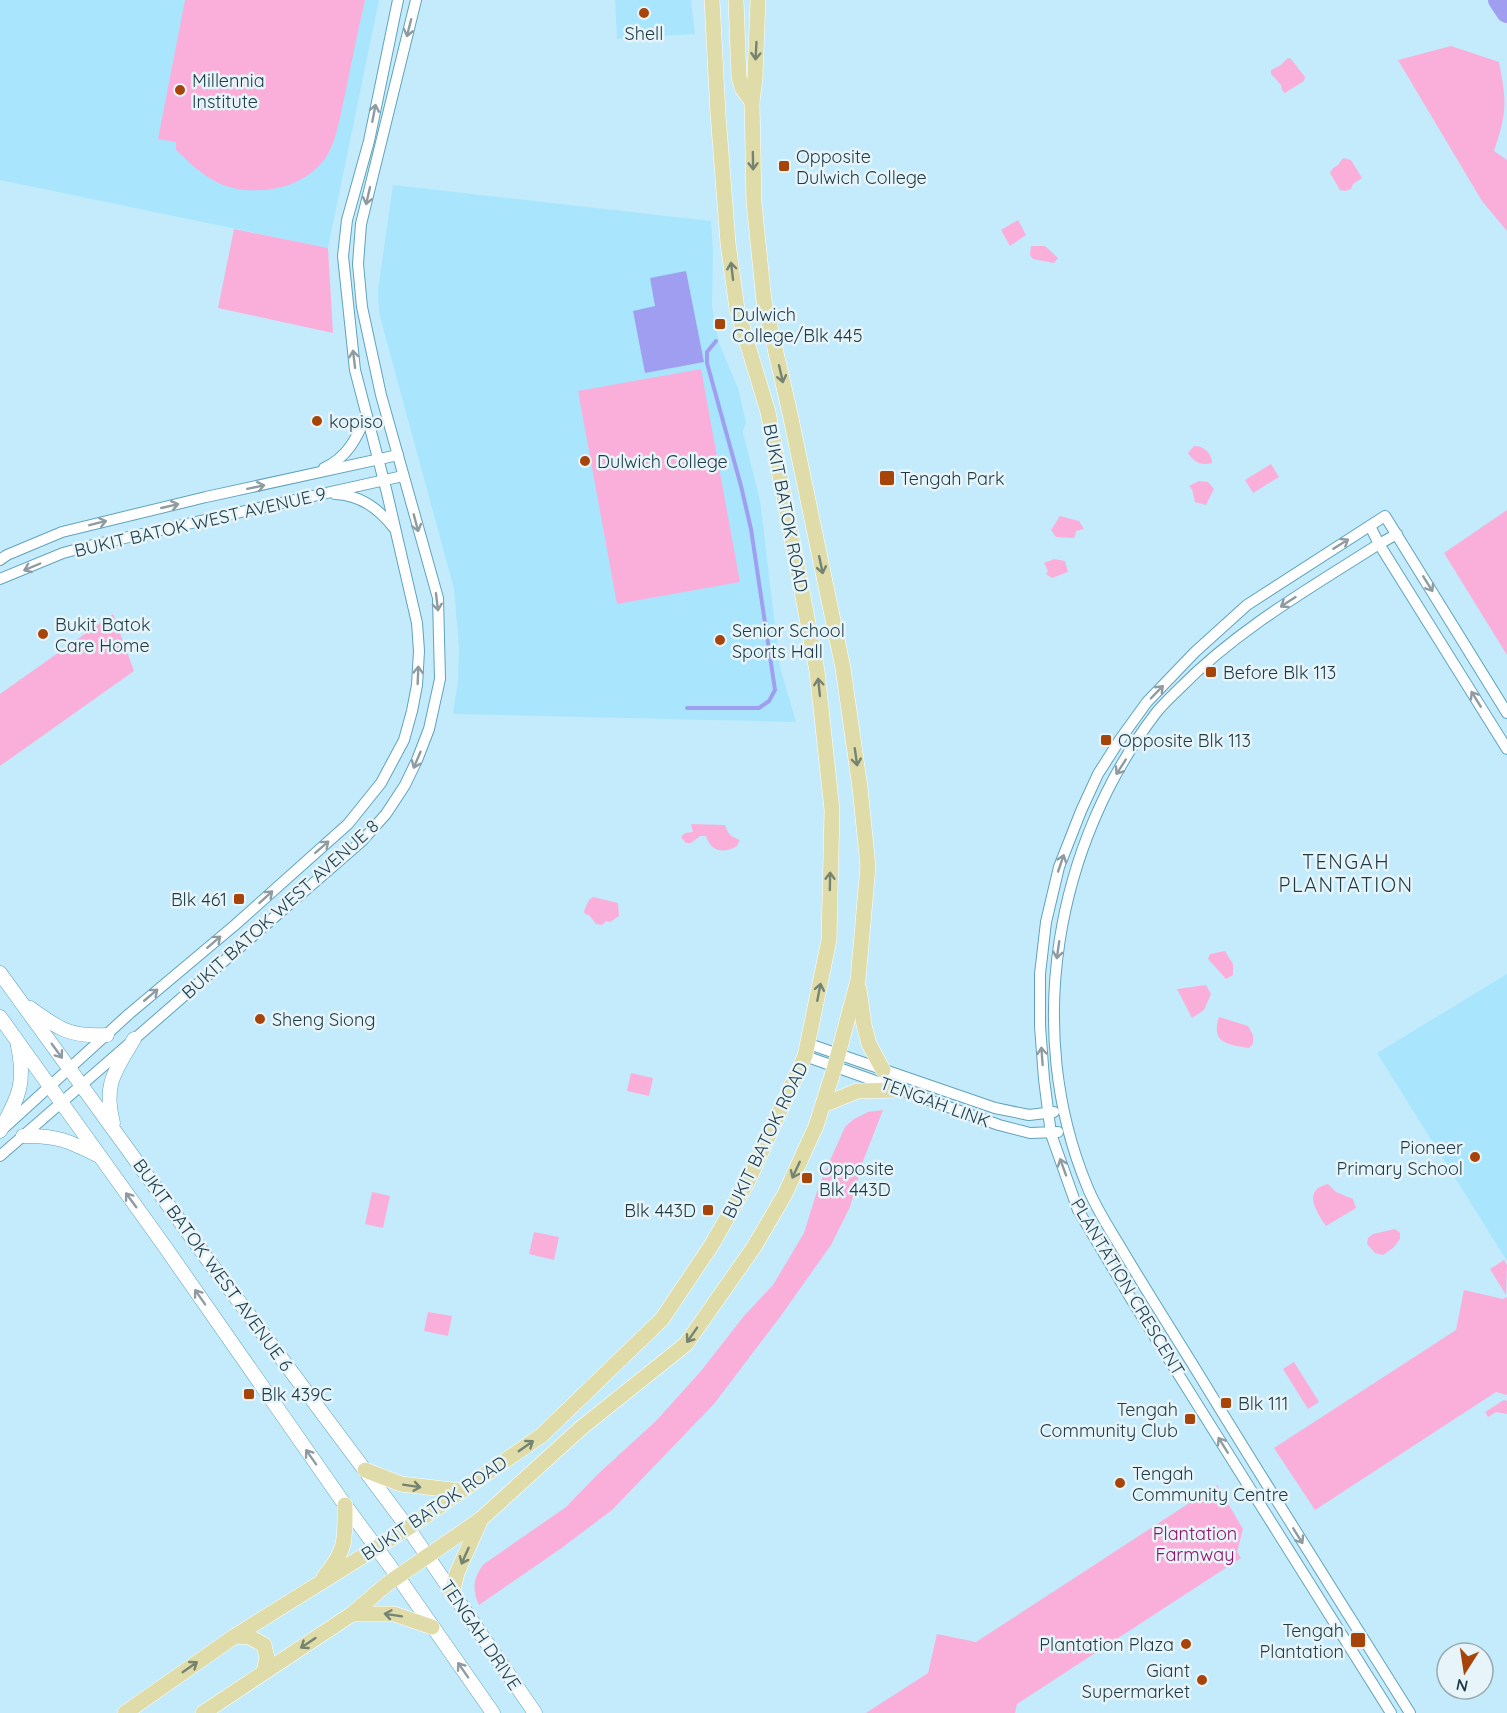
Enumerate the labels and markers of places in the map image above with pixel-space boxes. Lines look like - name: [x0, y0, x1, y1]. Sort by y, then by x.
- marker: Shell: [637, 6, 651, 20]
- place label: Shell: [625, 22, 663, 45]
- place label: Millennia Institute: [192, 69, 265, 113]
- marker: Millennia Institute: [173, 83, 187, 97]
- place label: Opposite Dulwich College: [796, 145, 927, 189]
- marker: Opposite Dulwich College: [777, 159, 791, 173]
- place label: Dulwich College/Blk 445: [732, 303, 863, 347]
- marker: Dulwich College/Blk 445: [713, 317, 727, 331]
- place label: kopiso: [329, 410, 383, 433]
- marker: kopiso: [310, 414, 324, 428]
- place label: Dulwich College: [597, 450, 728, 473]
- marker: Dulwich College: [578, 454, 592, 468]
- place label: Tengah Park: [900, 467, 1005, 490]
- marker: Tengah Park: [878, 469, 896, 487]
- place label: Bukit Batok Care Home: [55, 613, 151, 657]
- place label: Senior School Sports Hall: [732, 619, 845, 663]
- marker: Bukit Batok Care Home: [36, 627, 50, 641]
- marker: Senior School Sports Hall: [713, 633, 727, 647]
- place label: Before Blk 113: [1223, 661, 1336, 684]
- marker: Before Blk 113: [1204, 665, 1218, 679]
- place label: Opposite Blk 113: [1118, 729, 1251, 752]
- marker: Opposite Blk 113: [1099, 733, 1113, 747]
- place label: Blk 461: [171, 888, 227, 911]
- marker: Blk 461: [232, 892, 246, 906]
- place label: Sheng Siong: [272, 1008, 376, 1031]
- marker: Sheng Siong: [253, 1012, 267, 1026]
- place label: Pioneer Primary School: [1337, 1136, 1463, 1180]
- marker: Pioneer Primary School: [1468, 1150, 1482, 1164]
- place label: Opposite Blk 443D: [819, 1157, 894, 1201]
- marker: Opposite Blk 443D: [800, 1171, 814, 1185]
- place label: Blk 443D: [624, 1199, 696, 1222]
- marker: Blk 443D: [701, 1203, 715, 1217]
- place label: Blk 439C: [261, 1383, 332, 1406]
- marker: Blk 439C: [242, 1387, 256, 1401]
- place label: Blk 111: [1238, 1392, 1288, 1415]
- marker: Blk 111: [1219, 1396, 1233, 1410]
- place label: Tengah Community Club: [1040, 1398, 1178, 1442]
- marker: Tengah Community Club: [1183, 1412, 1197, 1426]
- place label: Tengah Community Centre: [1132, 1462, 1288, 1506]
- marker: Tengah Community Centre: [1113, 1476, 1127, 1490]
- place label: Tengah Plantation: [1260, 1619, 1344, 1663]
- marker: Tengah Plantation: [1349, 1631, 1367, 1649]
- place label: Plantation Plaza: [1039, 1633, 1174, 1656]
- marker: Plantation Plaza: [1179, 1637, 1193, 1651]
- place label: Giant Supermarket: [1082, 1659, 1190, 1703]
- marker: Giant Supermarket: [1195, 1673, 1209, 1687]

